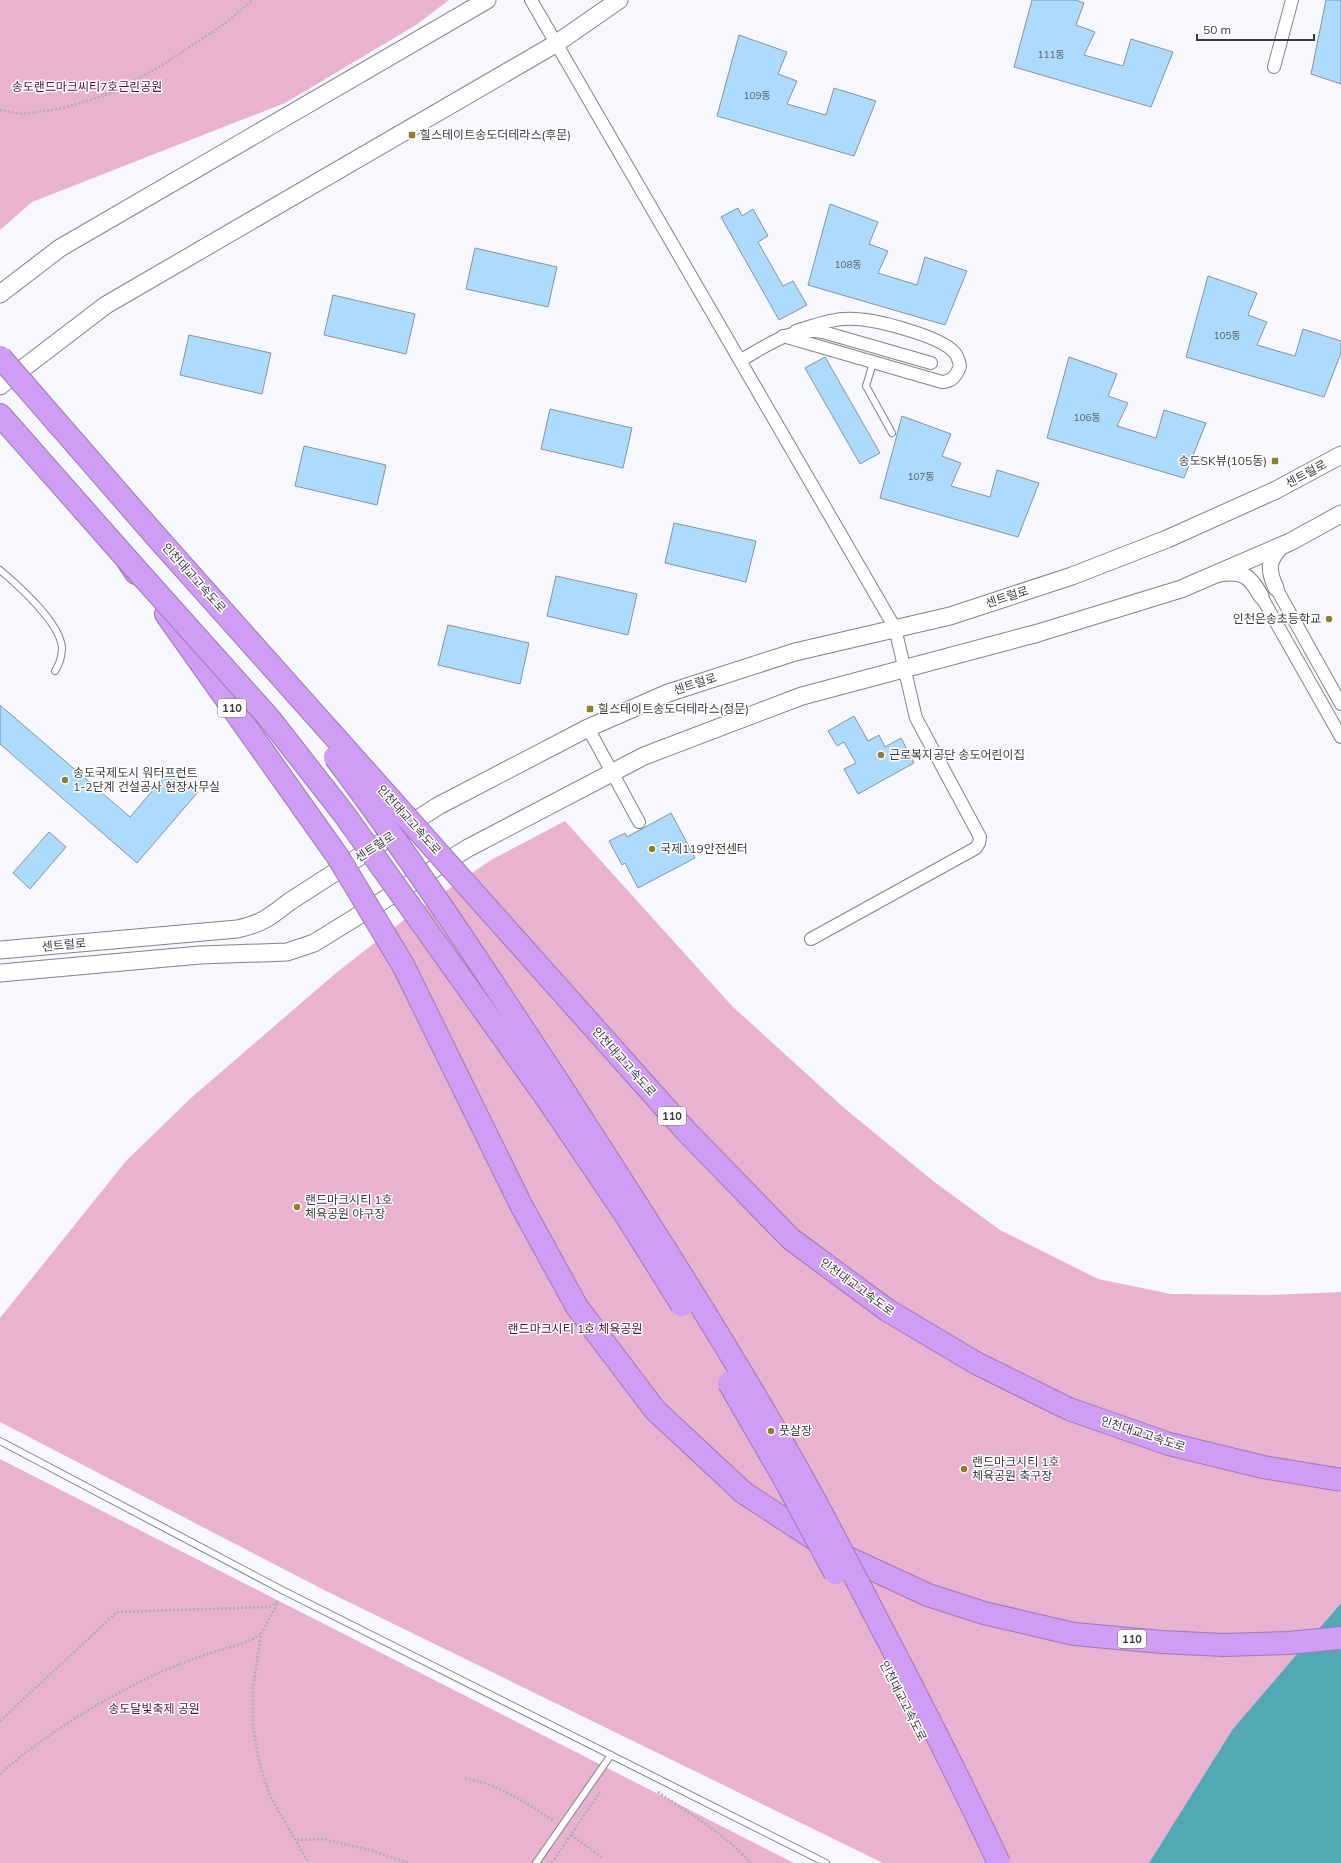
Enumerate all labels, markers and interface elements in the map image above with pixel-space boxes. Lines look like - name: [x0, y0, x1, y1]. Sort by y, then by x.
- scale bar: [1197, 16, 1314, 42]
- text: 50 m: [1203, 22, 1231, 37]
- house number: 111동: [1037, 48, 1065, 61]
- park label: 송도랜드마크씨티7호근린공원: [12, 79, 162, 94]
- house number: 109동: [743, 89, 771, 102]
- place label: 힐스테이트송도더테라스(후문): [420, 127, 571, 142]
- marker: 힐스테이트송도더테라스(후문): [407, 130, 417, 140]
- house number: 108동: [834, 258, 862, 271]
- house number: 105동: [1213, 329, 1241, 342]
- house number: 106동: [1073, 411, 1101, 424]
- place label: 송도SK뷰(105동): [1179, 453, 1267, 468]
- marker: 송도SK뷰(105동): [1270, 456, 1280, 466]
- street label: 센트럴로: [1283, 457, 1329, 491]
- house number: 107동: [907, 470, 935, 483]
- street label: 인천대교고속도로: [159, 540, 229, 616]
- street label: 센트럴로: [984, 583, 1030, 610]
- place label: 인천은송초등학교: [1233, 611, 1321, 626]
- marker: 인천은송초등학교: [1324, 614, 1334, 624]
- street label: 센트럴로: [672, 670, 718, 697]
- road number: 110: [218, 699, 246, 717]
- place label: 힐스테이트송도더테라스(정문): [598, 701, 749, 716]
- marker: 힐스테이트송도더테라스(정문): [585, 704, 595, 714]
- place label: 근로복지공단 송도어린이집: [889, 747, 1025, 762]
- marker: 근로복지공단 송도어린이집: [876, 750, 886, 760]
- place label: 송도국제도시 워터프런트 1-2단계 건설공사 현장사무실: [73, 765, 220, 794]
- marker: 송도국제도시 워터프런트 1-2단계 건설공사 현장사무실: [60, 775, 70, 785]
- street label: 인천대교고속도로: [374, 782, 444, 858]
- street label: 센트럴로: [352, 828, 397, 865]
- place label: 국제119안전센터: [660, 841, 748, 856]
- marker: 국제119안전센터: [647, 844, 657, 854]
- street label: 센트럴로: [41, 935, 87, 954]
- street label: 인천대교고속도로: [589, 1024, 659, 1100]
- road number: 110: [658, 1107, 686, 1125]
- place label: 랜드마크시티 1호 체육공원 야구장: [305, 1192, 393, 1221]
- marker: 랜드마크시티 1호 체육공원 야구장: [292, 1202, 302, 1212]
- street label: 인천대교고속도로: [817, 1255, 897, 1319]
- park label: 랜드마크시티 1호 체육공원: [508, 1321, 642, 1336]
- street label: 인천대교고속도로: [1099, 1413, 1187, 1454]
- place label: 풋살장: [779, 1423, 812, 1438]
- marker: 풋살장: [766, 1426, 776, 1436]
- place label: 랜드마크시티 1호 체육공원 축구장: [972, 1454, 1060, 1483]
- marker: 랜드마크시티 1호 체육공원 축구장: [959, 1464, 969, 1474]
- road number: 110: [1118, 1630, 1146, 1648]
- street label: 인천대교고속도로: [877, 1658, 930, 1744]
- park label: 송도달빛축제 공원: [108, 1701, 200, 1716]

